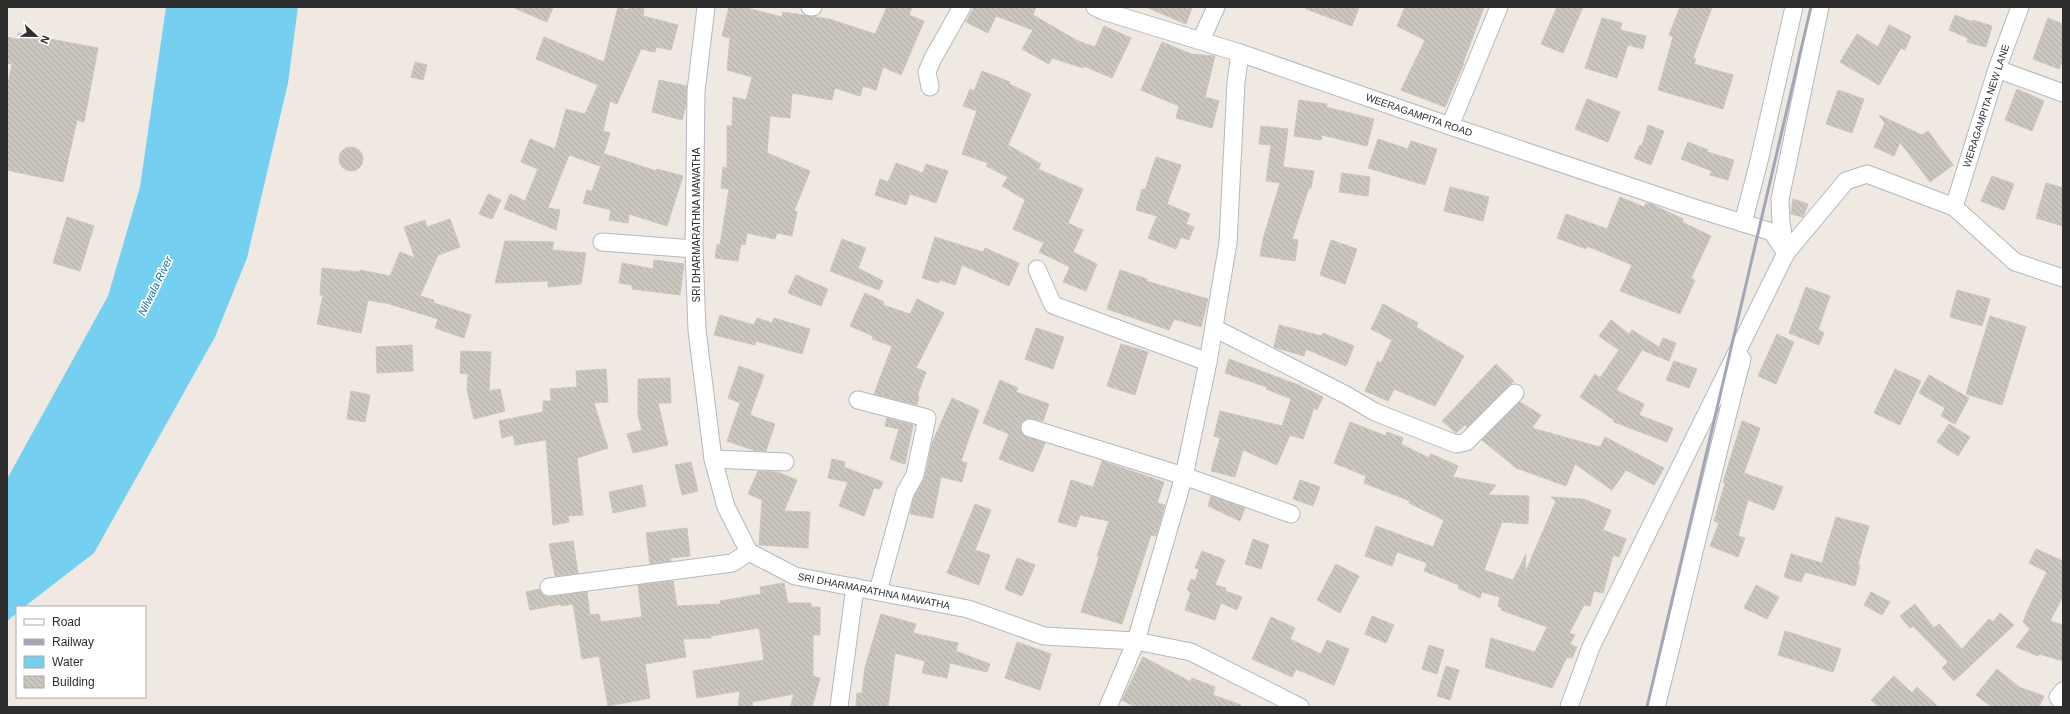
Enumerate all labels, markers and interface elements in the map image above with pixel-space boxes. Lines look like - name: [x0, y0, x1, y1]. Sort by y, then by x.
- north arrow: [16, 16, 56, 56]
- text: N: [38, 34, 52, 46]
- street label: WERAGAMPITA NEW LANE: [1961, 43, 2011, 169]
- street label: WEERAGAMPITA ROAD: [1364, 92, 1474, 138]
- street label: SRI DHARMARATHNA MAWATHA: [691, 147, 702, 303]
- water label: Nilwala River: [136, 253, 175, 317]
- street label: SRI DHARMARATHNA MAWATHA: [797, 571, 951, 611]
- legend: [16, 606, 146, 698]
- text: Road: [52, 615, 81, 629]
- text: Railway: [52, 635, 94, 649]
- text: Water: [52, 655, 84, 669]
- text: Building: [52, 675, 95, 689]

